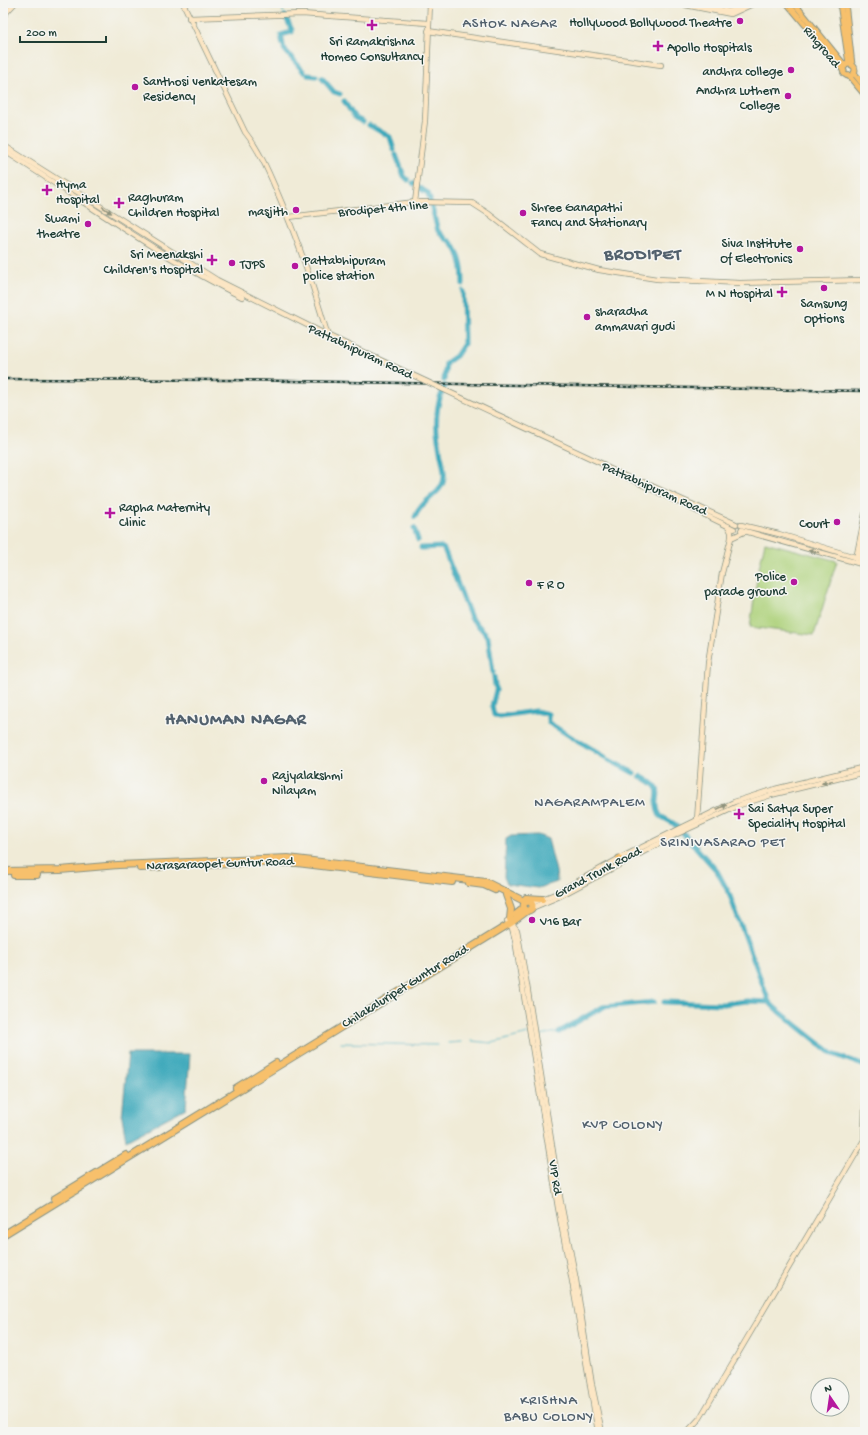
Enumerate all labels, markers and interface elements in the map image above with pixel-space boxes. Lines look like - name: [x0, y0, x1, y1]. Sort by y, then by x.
- district label: ASHOK NAGAR: [462, 16, 558, 33]
- place label: Hollywood Bollywood Theatre: [569, 16, 732, 31]
- marker: Hollywood Bollywood Theatre: [735, 16, 745, 26]
- scale bar: [20, 18, 106, 44]
- marker: Sri Ramakrishna Homeo Consultancy: [366, 19, 378, 31]
- street label: Ringroad: [799, 24, 844, 72]
- text: 200 m: [26, 27, 57, 41]
- place label: Sri Ramakrishna Homeo Consultancy: [320, 35, 424, 65]
- marker: Apollo Hospitals: [652, 40, 664, 52]
- place label: Apollo Hospitals: [667, 41, 753, 56]
- place label: andhra college: [702, 65, 783, 80]
- marker: andhra college: [786, 65, 796, 75]
- place label: Santhosi venkatesam Residency: [143, 75, 257, 105]
- marker: Santhosi venkatesam Residency: [130, 82, 140, 92]
- place label: Andhra Luthern College: [696, 84, 781, 114]
- marker: Andhra Luthern College: [783, 91, 793, 101]
- place label: Hyma Hospital: [56, 178, 100, 208]
- marker: Hyma Hospital: [41, 184, 53, 196]
- place label: Raghuram Children Hospital: [128, 191, 220, 221]
- marker: Raghuram Children Hospital: [113, 197, 125, 209]
- street label: Brodipet 4th line: [337, 198, 429, 221]
- place label: Shree Ganapathi Fancy and Stationary: [530, 201, 647, 231]
- place label: masjith: [248, 205, 288, 220]
- marker: masjith: [291, 205, 301, 215]
- one-way arrow: [102, 206, 112, 214]
- marker: Shree Ganapathi Fancy and Stationary: [518, 208, 528, 218]
- place label: Swami theatre: [36, 212, 80, 242]
- marker: Swami theatre: [83, 219, 93, 229]
- place label: Siva Institute Of Electronics: [720, 237, 793, 267]
- marker: Siva Institute Of Electronics: [795, 244, 805, 254]
- district label: BRODIPET: [603, 246, 682, 266]
- place label: Sri Meenakshi Children's Hospital: [103, 248, 203, 278]
- marker: Sri Meenakshi Children's Hospital: [206, 254, 218, 266]
- place label: Pattabhipuram police station: [302, 254, 385, 284]
- marker: TJPS: [227, 258, 237, 268]
- place label: TJPS: [239, 258, 266, 273]
- marker: Pattabhipuram police station: [290, 261, 300, 271]
- marker: Samsung Options: [819, 283, 829, 293]
- marker: M N Hospital: [776, 286, 788, 298]
- place label: M N Hospital: [706, 287, 773, 302]
- place label: Samsung Options: [801, 297, 847, 327]
- place label: sharadha ammavari gudi: [595, 305, 675, 335]
- marker: sharadha ammavari gudi: [582, 312, 592, 322]
- street label: Pattabhipuram Road: [304, 321, 416, 384]
- street label: Pattabhipuram Road: [598, 459, 710, 520]
- place label: Rapha Maternity Clinic: [119, 501, 211, 531]
- marker: Rapha Maternity Clinic: [104, 507, 116, 519]
- place label: Court: [799, 517, 831, 532]
- marker: Court: [832, 517, 842, 527]
- one-way arrow: [808, 548, 820, 554]
- place label: Police parade ground: [704, 570, 787, 600]
- marker: Police parade ground: [789, 577, 799, 587]
- marker: F R O: [524, 578, 534, 588]
- place label: F R O: [536, 578, 565, 593]
- district label: HANUMAN NAGAR: [165, 711, 307, 731]
- place label: Rajyalakshmi Nilayam: [272, 769, 343, 799]
- marker: Rajyalakshmi Nilayam: [259, 776, 269, 786]
- one-way arrow: [821, 779, 833, 785]
- district label: NAGARAMPALEM: [534, 795, 646, 812]
- place label: Sai Satya Super Speciality Hospital: [748, 802, 846, 832]
- one-way arrow: [716, 804, 727, 810]
- marker: Sai Satya Super Speciality Hospital: [733, 808, 745, 820]
- district label: SRINIVASARAO PET: [660, 835, 786, 852]
- street label: Grand Trunk Road: [552, 843, 645, 902]
- street label: Narasaraopet Guntur Road: [146, 854, 295, 875]
- marker: V16 Bar: [527, 915, 537, 925]
- place label: V16 Bar: [539, 915, 582, 930]
- street label: Chilakaluripet Guntur Road: [340, 941, 472, 1032]
- district label: KVP COLONY: [582, 1117, 664, 1134]
- street label: VIP Rd: [544, 1158, 565, 1197]
- north arrow: [810, 1377, 850, 1417]
- text: N: [823, 1383, 833, 1396]
- district label: KRISHNA BABU COLONY: [503, 1393, 594, 1426]

